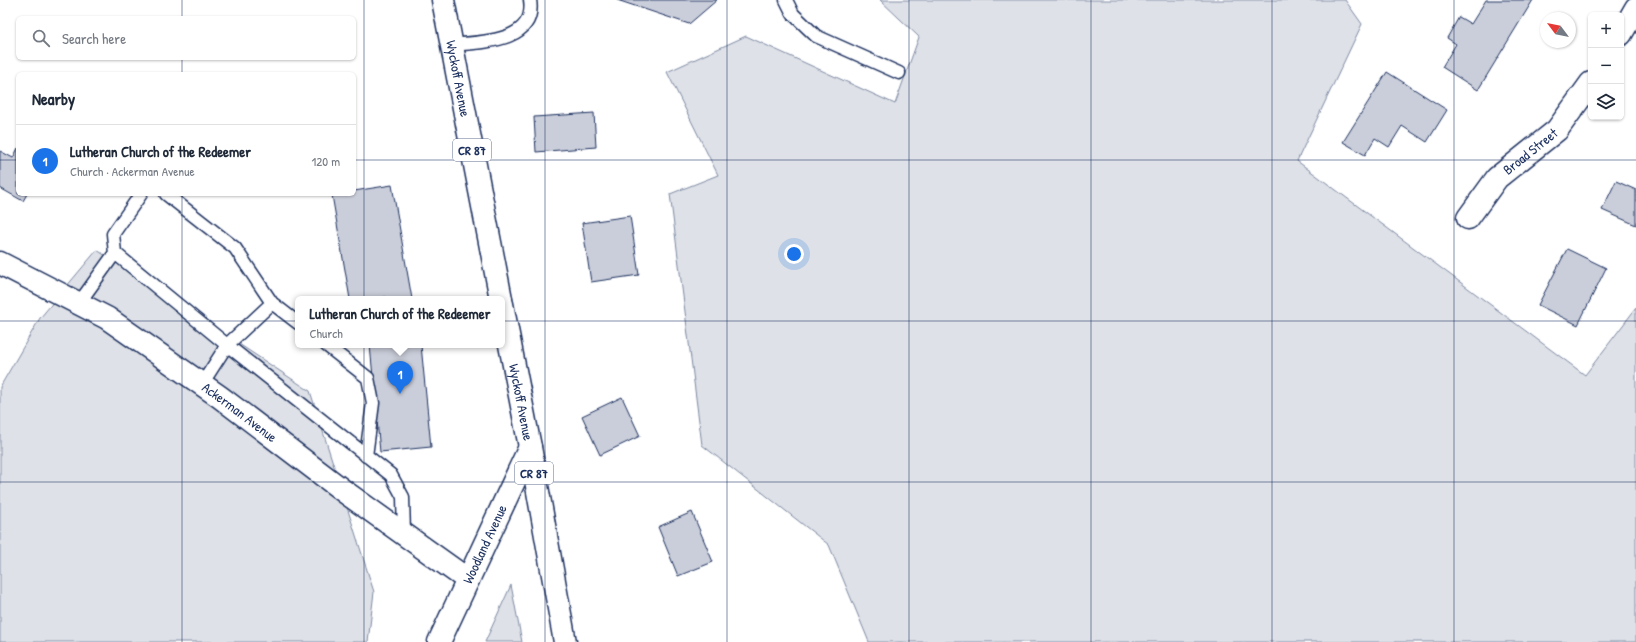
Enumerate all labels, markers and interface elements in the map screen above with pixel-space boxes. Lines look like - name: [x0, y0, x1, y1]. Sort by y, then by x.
- north arrow: [1540, 12, 1576, 48]
- map controls: [1588, 12, 1624, 120]
- button: +: [1588, 12, 1624, 48]
- search box: [16, 16, 356, 60]
- icon: search: [30, 27, 52, 49]
- text: Search here: [62, 28, 126, 49]
- street label: Wyckoff Avenue: [442, 39, 476, 119]
- button: −: [1588, 48, 1624, 84]
- button: layers: [1588, 84, 1624, 120]
- text: Nearby: [32, 87, 75, 110]
- street label: Broad Street: [1499, 123, 1561, 179]
- road number: CR 87: [453, 139, 491, 161]
- text: Lutheran Church of the Redeemer: [70, 141, 251, 162]
- text: 1: [43, 152, 47, 170]
- text: 120 m: [312, 152, 340, 170]
- text: Church · Ackerman Avenue: [70, 162, 195, 180]
- your location: [784, 244, 804, 264]
- popup: [295, 296, 505, 348]
- text: Lutheran Church of the Redeemer: [309, 303, 491, 324]
- text: Church: [309, 324, 343, 342]
- pin: 1: [387, 361, 413, 394]
- street label: Wyckoff Avenue: [505, 362, 539, 442]
- street label: Ackerman Avenue: [199, 377, 282, 446]
- road number: CR 87: [515, 462, 553, 484]
- street label: Woodland Avenue: [458, 501, 511, 587]

